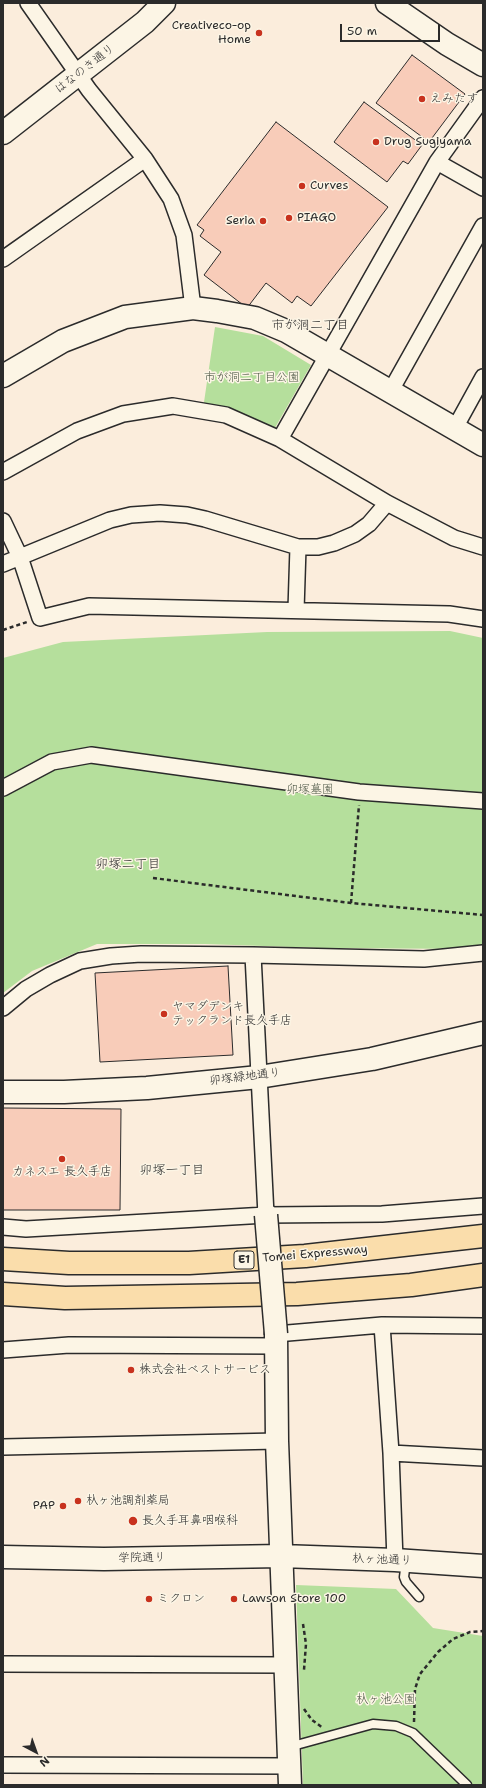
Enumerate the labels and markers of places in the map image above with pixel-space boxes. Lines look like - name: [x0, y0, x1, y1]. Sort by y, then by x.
- place label: Creativeco-op Home: [172, 19, 251, 47]
- marker: Creativeco-op Home: [254, 28, 264, 38]
- place label: えみたす: [430, 92, 478, 106]
- marker: えみたす: [417, 94, 427, 104]
- place label: Drug Sugiyama: [384, 135, 471, 149]
- marker: Drug Sugiyama: [371, 137, 381, 147]
- place label: Curves: [310, 179, 348, 193]
- marker: Curves: [297, 181, 307, 191]
- place label: PIAGO: [297, 211, 336, 225]
- marker: PIAGO: [284, 213, 294, 223]
- place label: Seria: [226, 214, 255, 228]
- marker: Seria: [258, 216, 268, 226]
- place label: ヤマダデンキ テックランド長久手店: [172, 1000, 292, 1028]
- marker: ヤマダデンキ テックランド長久手店: [159, 1009, 169, 1019]
- marker: カネスエ 長久手店: [57, 1154, 67, 1164]
- place label: カネスエ 長久手店: [12, 1165, 112, 1179]
- place label: 株式会社ベストサービス: [139, 1363, 271, 1377]
- marker: 株式会社ベストサービス: [126, 1365, 136, 1375]
- place label: 杁ヶ池調剤薬局: [86, 1494, 170, 1508]
- marker: 杁ヶ池調剤薬局: [73, 1496, 83, 1506]
- place label: PAP: [33, 1499, 55, 1513]
- marker: PAP: [58, 1501, 68, 1511]
- place label: 長久手耳鼻咽喉科: [142, 1514, 238, 1528]
- marker: 長久手耳鼻咽喉科: [127, 1515, 139, 1527]
- place label: ミクロン: [157, 1592, 205, 1606]
- place label: Lawson Store 100: [242, 1592, 346, 1606]
- marker: ミクロン: [144, 1594, 154, 1604]
- marker: Lawson Store 100: [229, 1594, 239, 1604]

